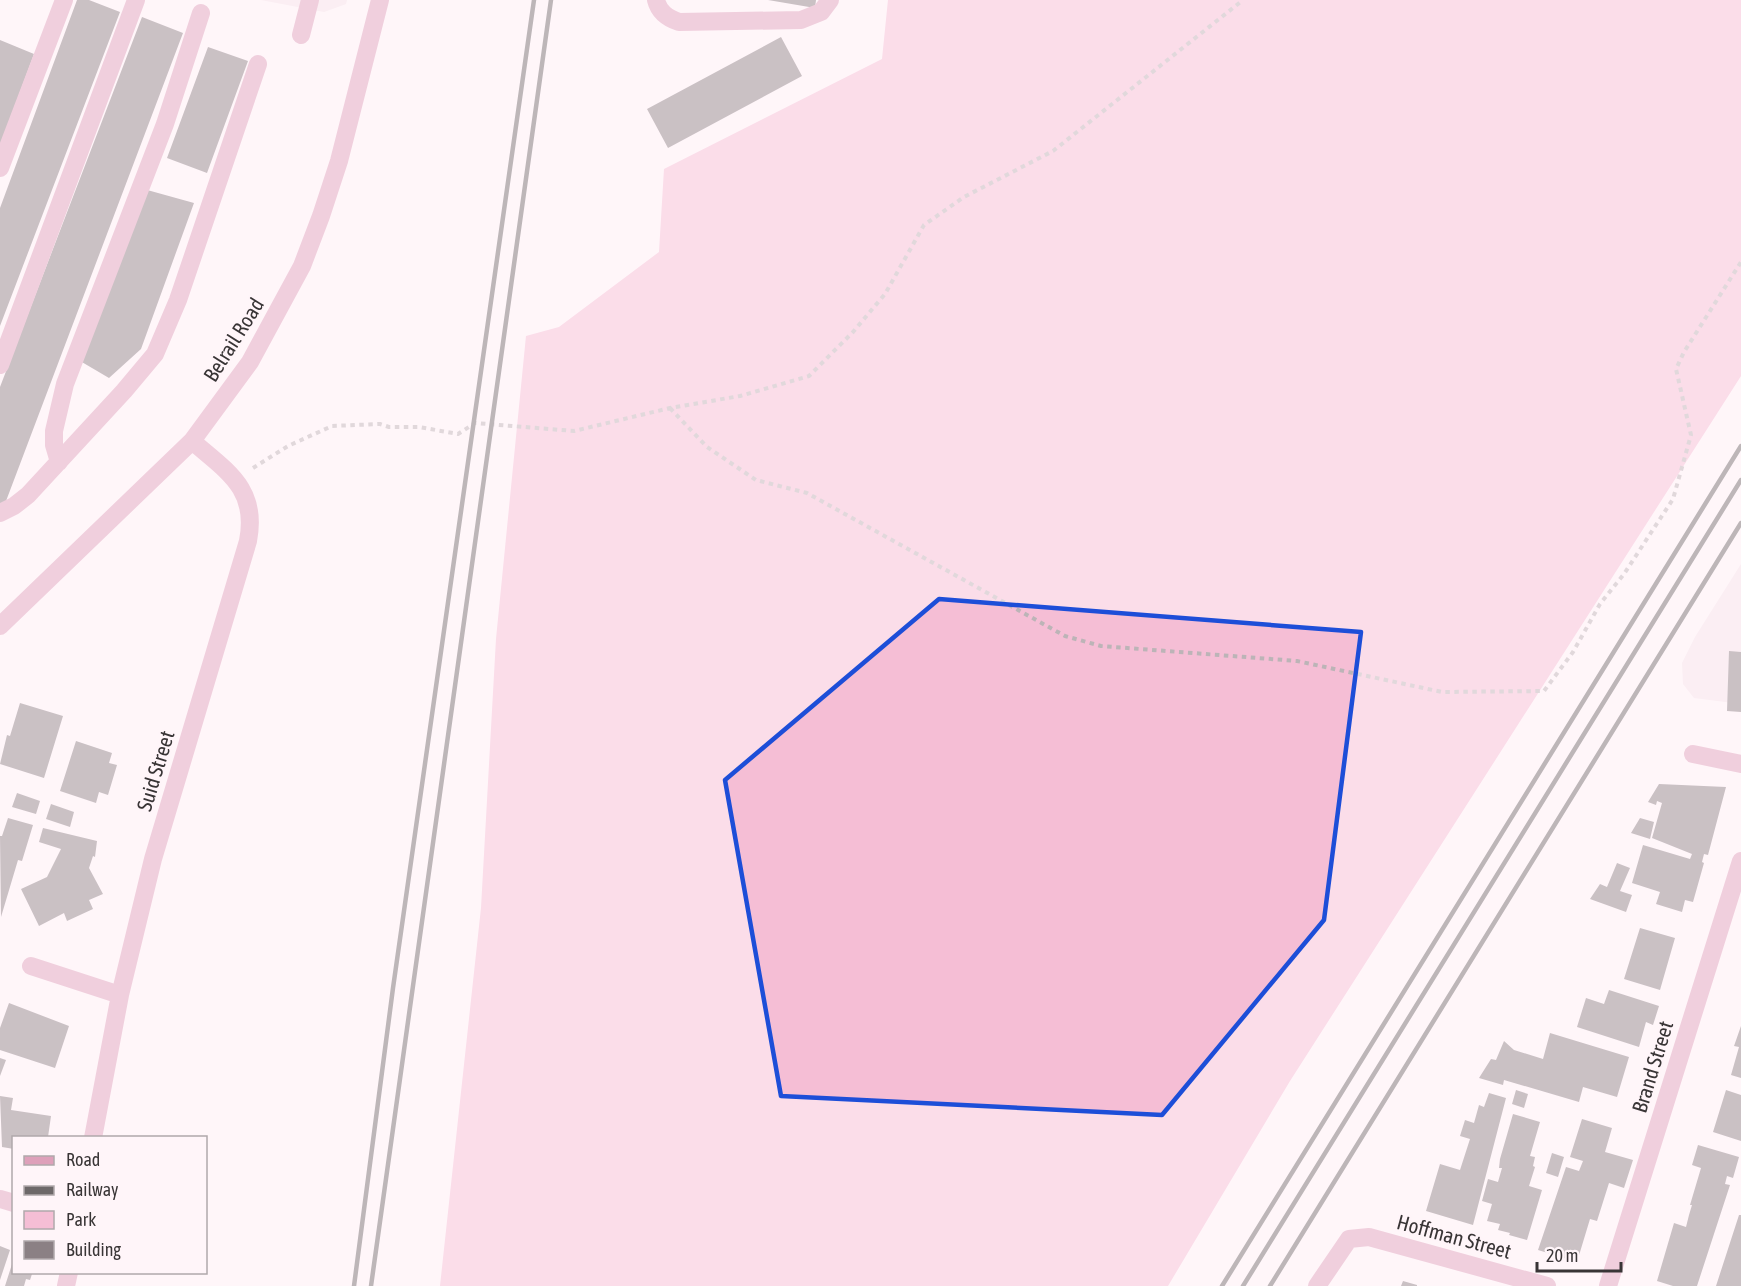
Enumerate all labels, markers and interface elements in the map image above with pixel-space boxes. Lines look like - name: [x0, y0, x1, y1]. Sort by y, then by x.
- street label: Belrail Road: [198, 293, 268, 386]
- street label: Suid Street: [131, 728, 179, 814]
- street label: Brand Street: [1627, 1018, 1677, 1115]
- legend: [12, 1136, 207, 1274]
- text: Road: [66, 1149, 100, 1170]
- text: Railway: [66, 1179, 118, 1200]
- text: Park: [66, 1209, 96, 1230]
- street label: Hoffman Street: [1394, 1209, 1514, 1263]
- scale bar: [1537, 1235, 1621, 1273]
- text: Building: [66, 1239, 121, 1260]
- text: 20 m: [1546, 1245, 1578, 1266]

